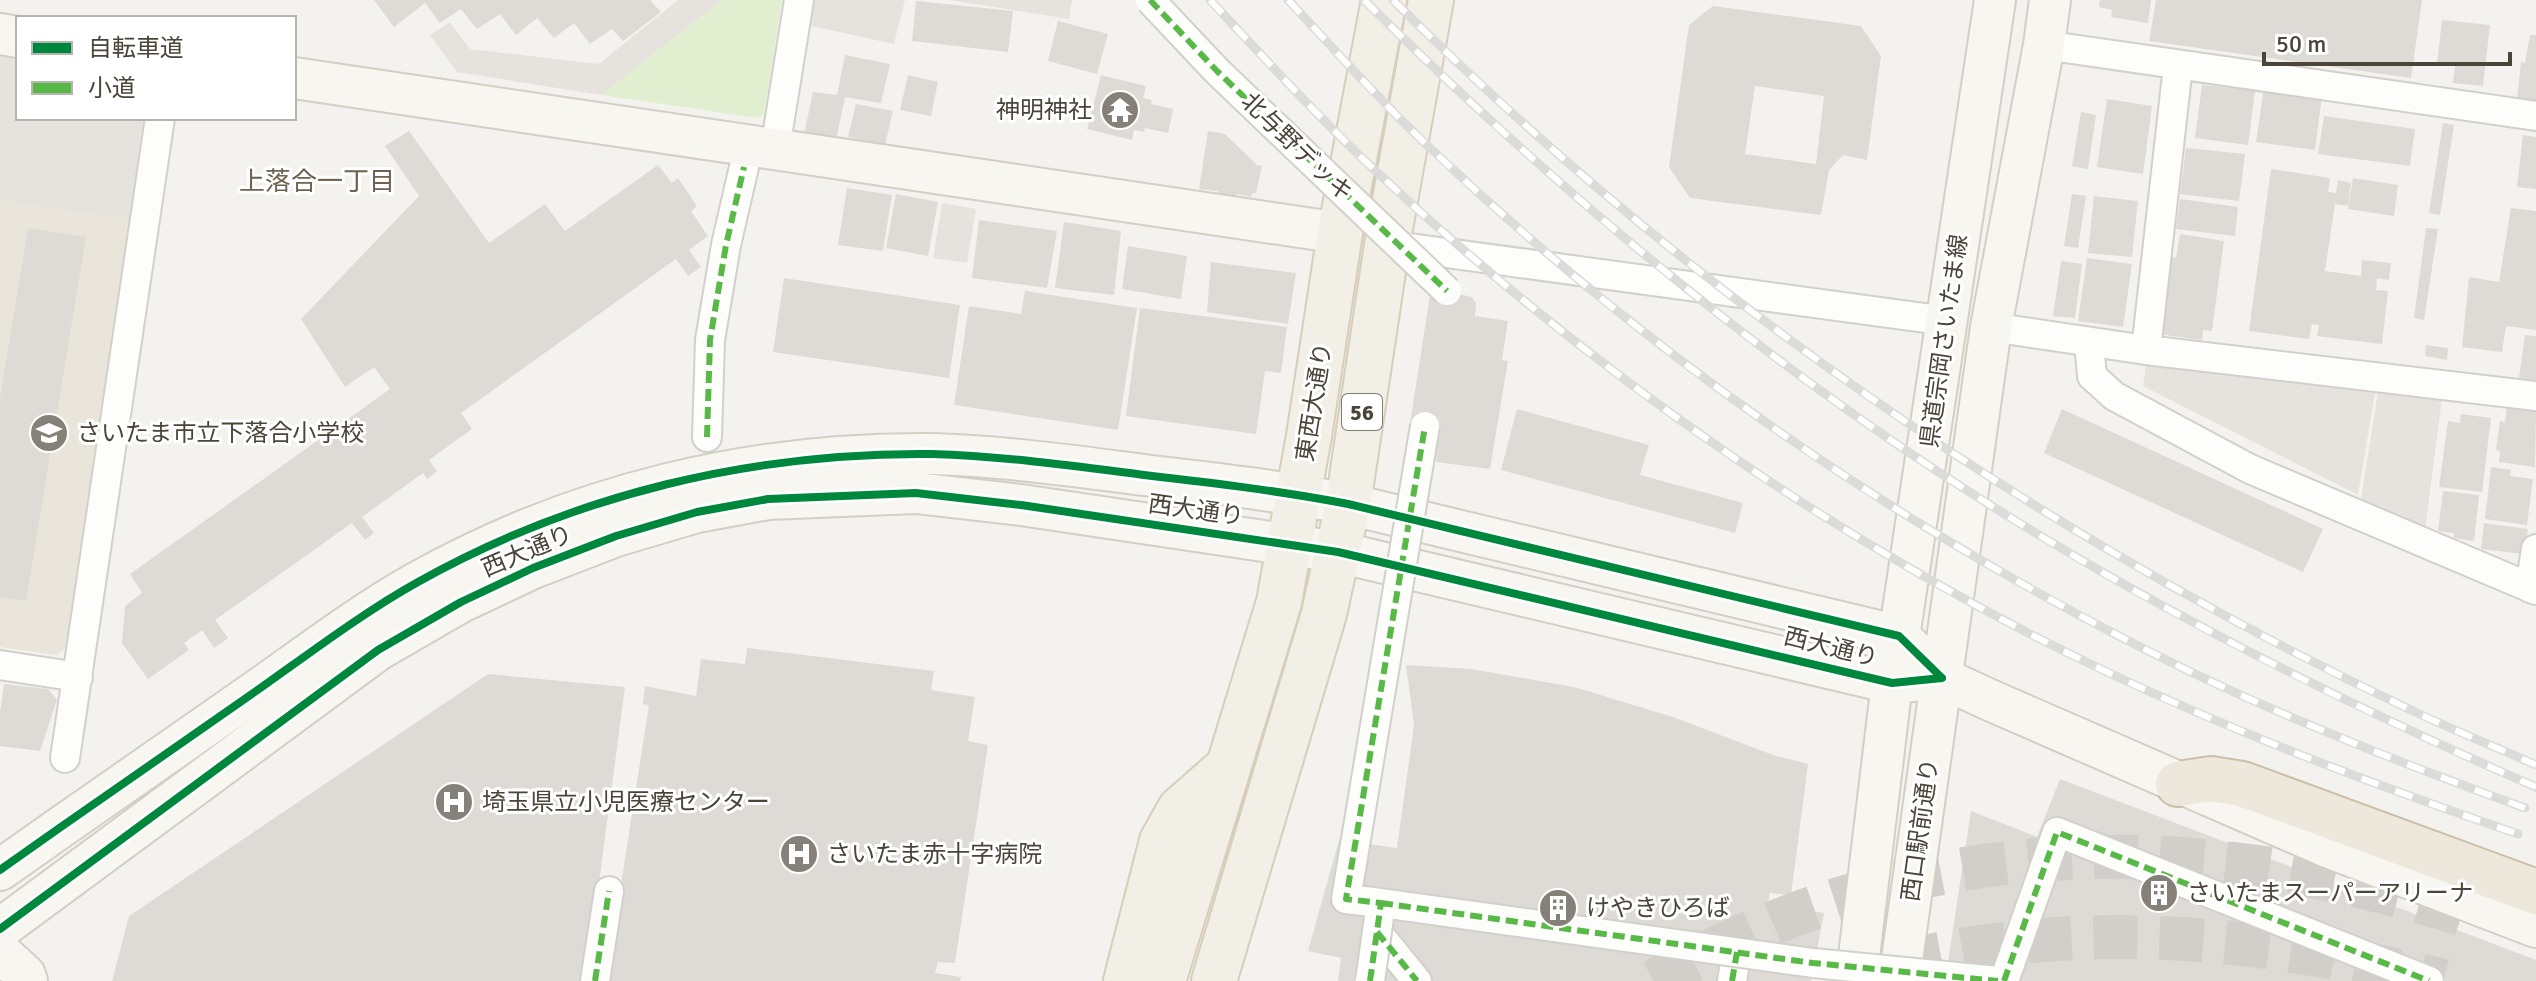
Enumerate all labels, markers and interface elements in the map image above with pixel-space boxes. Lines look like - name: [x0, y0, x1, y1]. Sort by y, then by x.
- legend: [16, 16, 296, 120]
- scale bar: [2264, 16, 2510, 66]
- text: 50 m: [2276, 29, 2326, 59]
- text: 自転車道: [88, 33, 184, 63]
- text: 小道: [88, 73, 136, 103]
- street label: 北与野デッキ: [1235, 86, 1359, 208]
- temple icon: 神明神社: [1099, 89, 1141, 131]
- place label: 神明神社: [996, 95, 1092, 125]
- district label: 上落合一丁目: [239, 166, 395, 198]
- street label: 県道宗岡さいたま線: [1914, 232, 1974, 450]
- street label: 東西大通り: [1290, 340, 1338, 464]
- road number: 56: [1342, 394, 1382, 430]
- school or university icon: さいたま市立下落合小学校: [28, 412, 70, 454]
- place label: さいたま市立下落合小学校: [77, 418, 364, 448]
- street label: 西大通り: [1146, 488, 1246, 532]
- street label: 西大通り: [477, 518, 577, 584]
- street label: 西大通り: [1781, 621, 1881, 673]
- street label: 西口駅前通り: [1895, 757, 1945, 903]
- hospital icon: 埼玉県立小児医療センター: [433, 781, 475, 823]
- place label: 埼玉県立小児医療センター: [482, 787, 770, 817]
- hospital icon: さいたま赤十字病院: [778, 833, 820, 875]
- place label: さいたま赤十字病院: [827, 839, 1042, 869]
- building icon: さいたまスーパーアリーナ: [2138, 872, 2180, 914]
- place label: さいたまスーパーアリーナ: [2187, 878, 2473, 908]
- building icon: けやきひろば: [1537, 887, 1579, 929]
- place label: けやきひろば: [1586, 893, 1730, 923]

